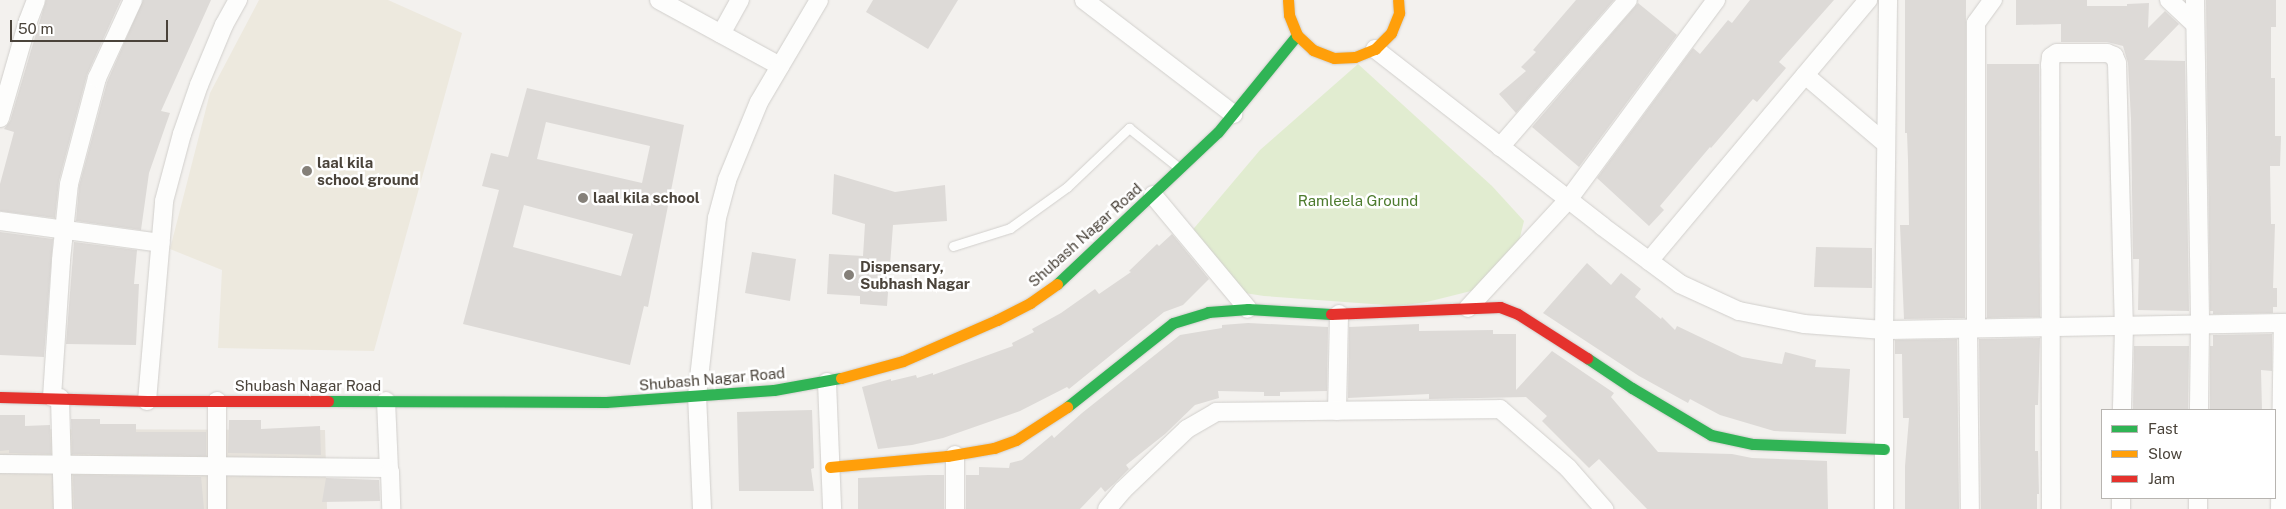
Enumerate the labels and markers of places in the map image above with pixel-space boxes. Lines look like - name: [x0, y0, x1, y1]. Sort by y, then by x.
- place label: laal kila school ground: [317, 153, 419, 188]
- marker: laal kila school ground: [301, 165, 313, 177]
- place label: laal kila school: [593, 189, 700, 207]
- marker: laal kila school: [577, 192, 589, 204]
- place label: Dispensary, Subhash Nagar: [860, 257, 970, 292]
- marker: Dispensary, Subhash Nagar: [842, 268, 856, 282]

